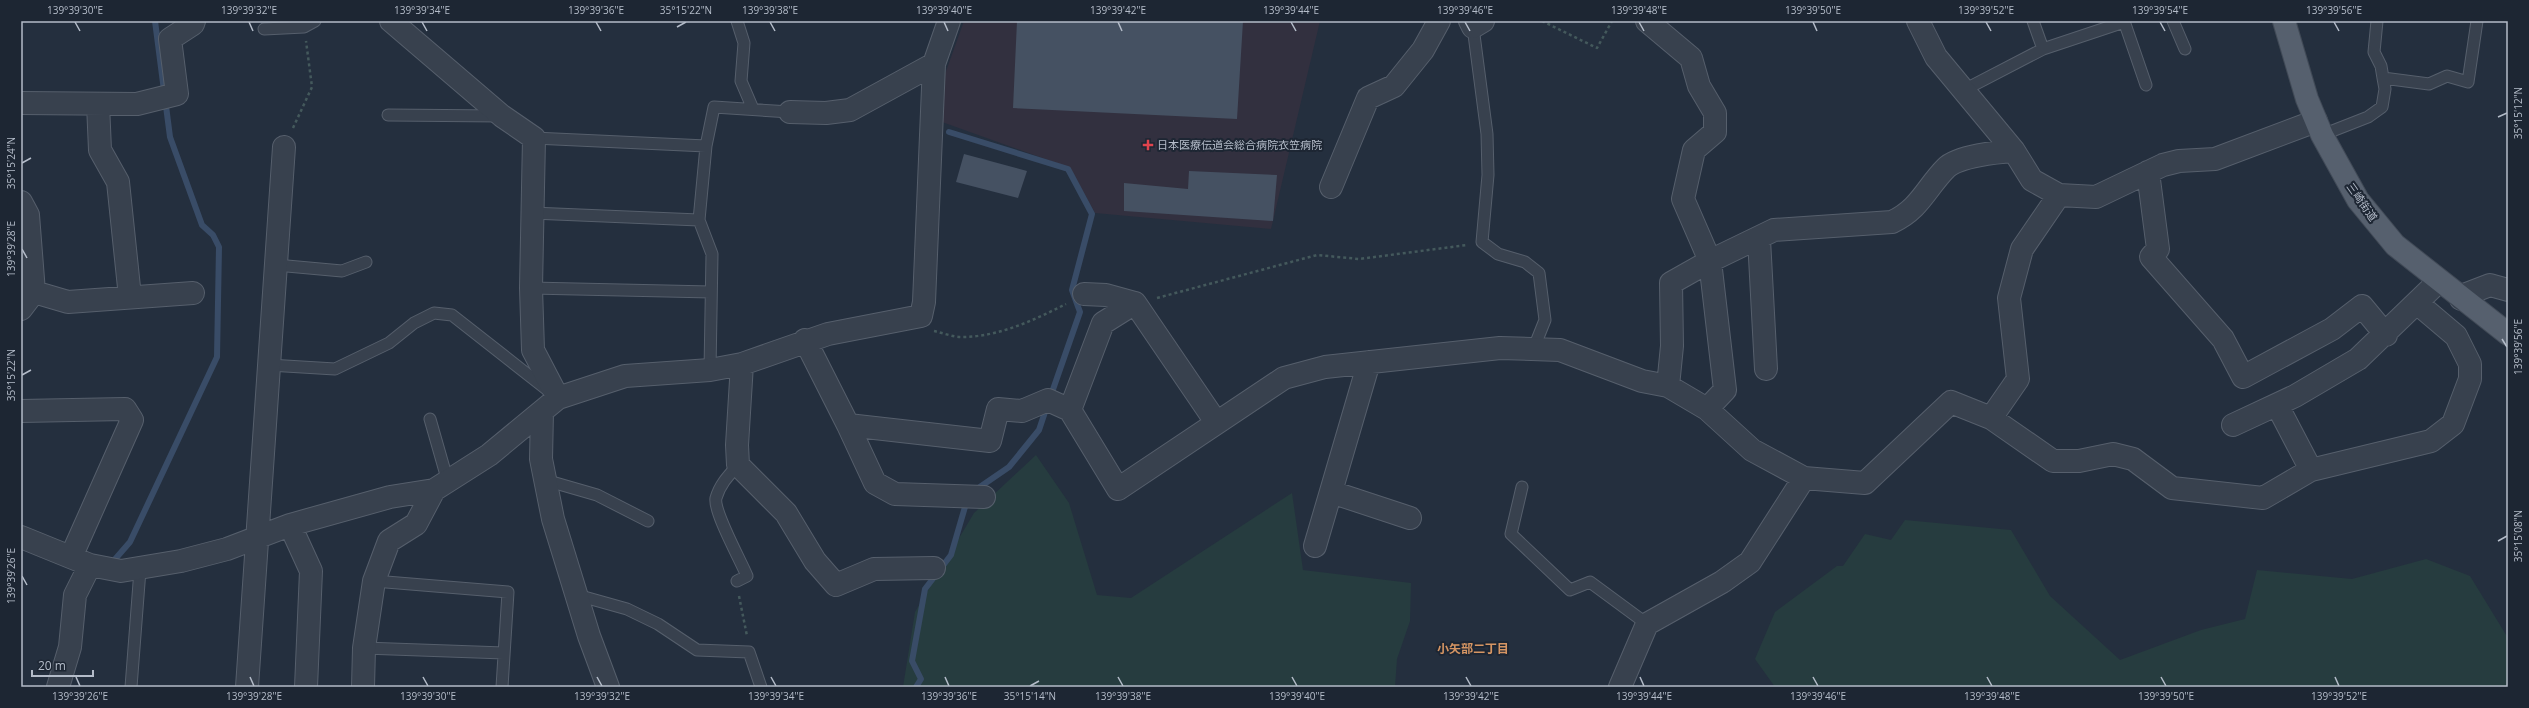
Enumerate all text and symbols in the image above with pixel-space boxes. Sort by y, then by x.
text: 139°39'30"E [47,3,103,17]
text: 139°39'32"E [221,3,277,17]
text: 139°39'34"E [394,3,450,17]
text: 139°39'36"E [568,3,624,17]
text: 35°15'22"N [660,3,712,17]
text: 139°39'38"E [742,3,798,17]
text: 139°39'40"E [916,3,972,17]
text: 139°39'42"E [1090,3,1146,17]
text: 139°39'44"E [1263,3,1319,17]
text: 139°39'46"E [1437,3,1493,17]
text: 139°39'48"E [1611,3,1667,17]
text: 139°39'50"E [1785,3,1841,17]
text: 139°39'52"E [1958,3,2014,17]
text: 139°39'54"E [2132,3,2188,17]
text: 139°39'56"E [2306,3,2362,17]
text: 35°15'12"N [2511,87,2525,139]
text: 35°15'24"N [4,137,18,189]
place label: 日本医療伝道会総合病院衣笠病院 [1157,137,1322,152]
marker: 日本医療伝道会総合病院衣笠病院 [1142,139,1154,151]
street label: 三崎街道 [2344,179,2381,224]
text: 139°39'28"E [4,221,18,277]
text: 139°39'56"E [2511,319,2525,375]
text: 35°15'22"N [4,349,18,401]
text: 35°15'08"N [2511,510,2525,562]
text: 139°39'26"E [4,548,18,604]
district label: 小矢部二丁目 [1437,640,1509,657]
scale bar [32,652,93,678]
text: 20 m [38,657,66,674]
text: 139°39'26"E [52,689,108,703]
text: 139°39'28"E [226,689,282,703]
text: 139°39'30"E [400,689,456,703]
text: 139°39'32"E [574,689,630,703]
text: 139°39'34"E [748,689,804,703]
text: 139°39'36"E [921,689,977,703]
text: 35°15'14"N [1004,689,1056,703]
text: 139°39'38"E [1095,689,1151,703]
text: 139°39'40"E [1269,689,1325,703]
text: 139°39'42"E [1443,689,1499,703]
text: 139°39'44"E [1616,689,1672,703]
text: 139°39'46"E [1790,689,1846,703]
text: 139°39'48"E [1964,689,2020,703]
text: 139°39'50"E [2138,689,2194,703]
text: 139°39'52"E [2311,689,2367,703]

